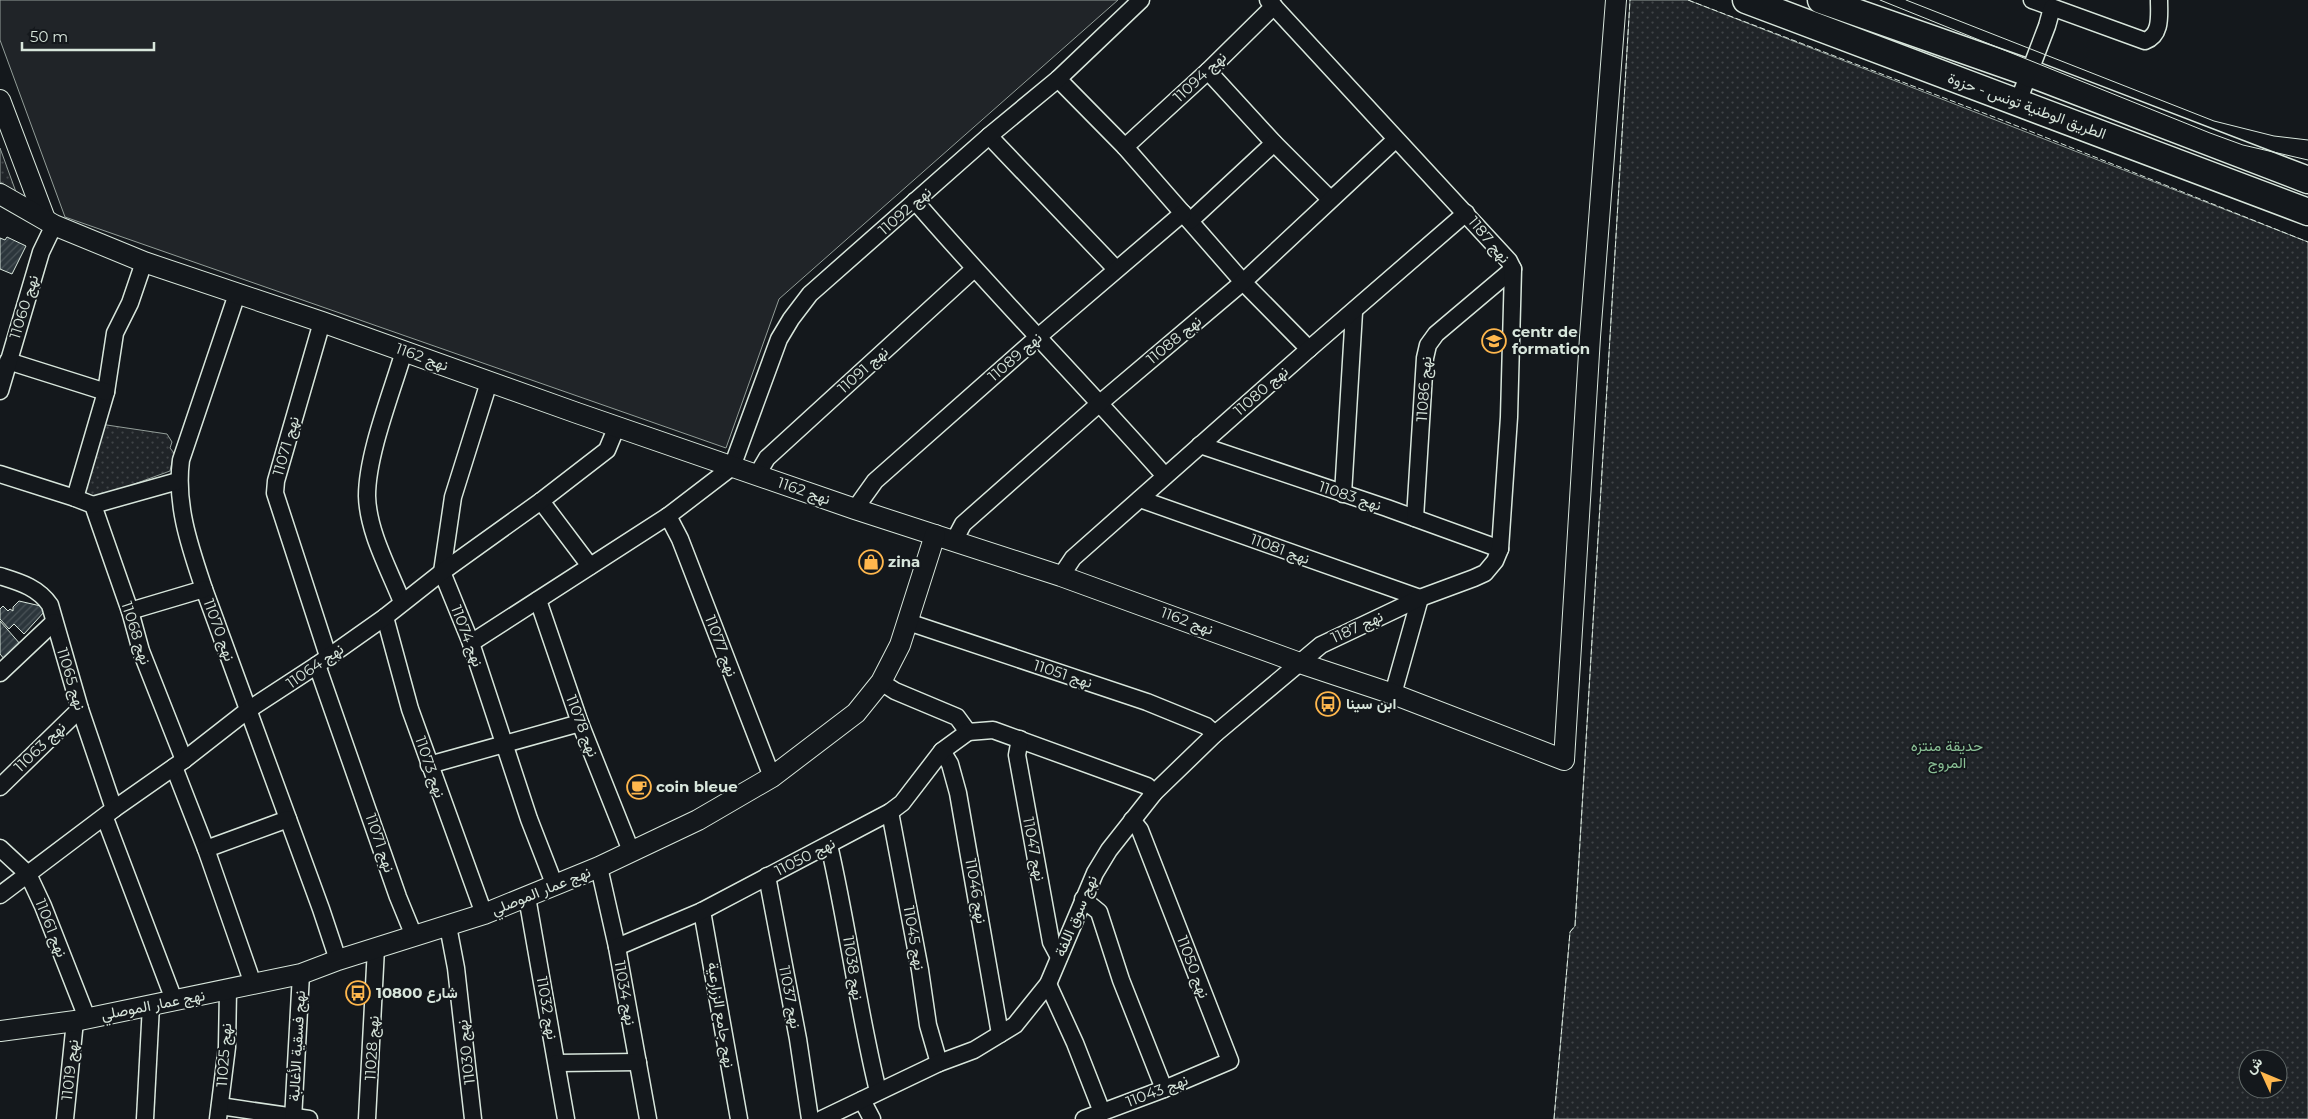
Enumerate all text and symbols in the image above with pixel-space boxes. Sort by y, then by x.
scale bar [22,20,155,52]
text: 50 m [30,27,68,46]
street label: نهج 11094 [1169,47,1232,107]
street label: الطريق الوطنية تونس - حزوة [1945,68,2109,144]
street label: نهج 11092 [874,182,937,240]
street label: نهج 1187 [1463,212,1514,268]
street label: نهج 11060 [5,273,44,342]
street label: نهج 11088 [1142,311,1206,370]
place label: centr de formation [1512,322,1590,358]
street label: نهج 11089 [984,328,1047,387]
school or university icon: centr de formation [1481,328,1507,354]
street label: نهج 1162 [393,338,451,377]
street label: نهج 11091 [834,342,893,399]
street label: نهج 11086 [1412,356,1437,422]
street label: نهج 11080 [1229,362,1293,421]
street label: نهج 11071 [268,414,305,478]
street label: نهج 1162 [775,473,833,510]
street label: نهج 11083 [1316,476,1384,516]
street label: نهج 11081 [1247,529,1312,570]
shop icon: zina [858,549,884,575]
place label: zina [888,552,920,571]
street label: نهج 11070 [198,596,240,664]
street label: نهج 11068 [115,599,156,668]
street label: نهج 11074 [445,602,488,670]
street label: نهج 1162 [1158,602,1216,641]
street label: نهج 1187 [1328,606,1387,649]
street label: نهج 11077 [699,612,742,680]
street label: نهج 11064 [282,639,348,694]
street label: نهج 11065 [51,645,90,713]
street label: نهج 11051 [1031,655,1095,694]
bus stop icon: ابن سينا [1315,691,1341,717]
street label: نهج 11078 [560,692,603,760]
place label: ابن سينا [1346,694,1396,713]
street label: نهج 11063 [10,717,71,777]
street label: نهج 11073 [409,734,450,801]
park label: حديقة منتزه المروج [1911,736,1983,774]
cafe icon: coin bleue [626,774,652,800]
place label: coin bleue [656,777,738,796]
street label: نهج 11071 [360,811,399,875]
street label: نهج 11047 [1017,815,1050,883]
street label: نهج 11050 [771,833,839,882]
street label: نهج 11046 [959,857,992,925]
street label: نهج عمار الموصلي [488,862,595,923]
street label: نهج سوق اللفة [1050,872,1103,960]
street label: نهج 11061 [29,896,72,961]
street label: نهج 11045 [898,904,930,972]
street label: نهج 11050 [1171,933,1214,1001]
street label: نهج 11038 [837,935,868,1002]
street label: نهج 11034 [609,959,640,1027]
street label: نهج جامع الزرارعية [702,961,739,1070]
street label: نهج 11037 [773,964,806,1030]
street label: نهج 11032 [531,975,562,1041]
bus stop icon: 10800 شارع [345,980,371,1006]
place label: 10800 شارع [376,983,458,1003]
street label: نهج عمار الموصلي [99,985,207,1028]
street label: نهج فسقية الأغالبة [284,990,311,1102]
street label: نهج 11028 [360,1015,385,1081]
street label: نهج 11030 [452,1018,481,1085]
street label: نهج 11025 [212,1022,237,1088]
street label: نهج 11019 [57,1038,84,1102]
north arrow [2238,1049,2288,1099]
text: ش [2241,1053,2266,1077]
street label: نهج 11043 [1123,1070,1191,1113]

